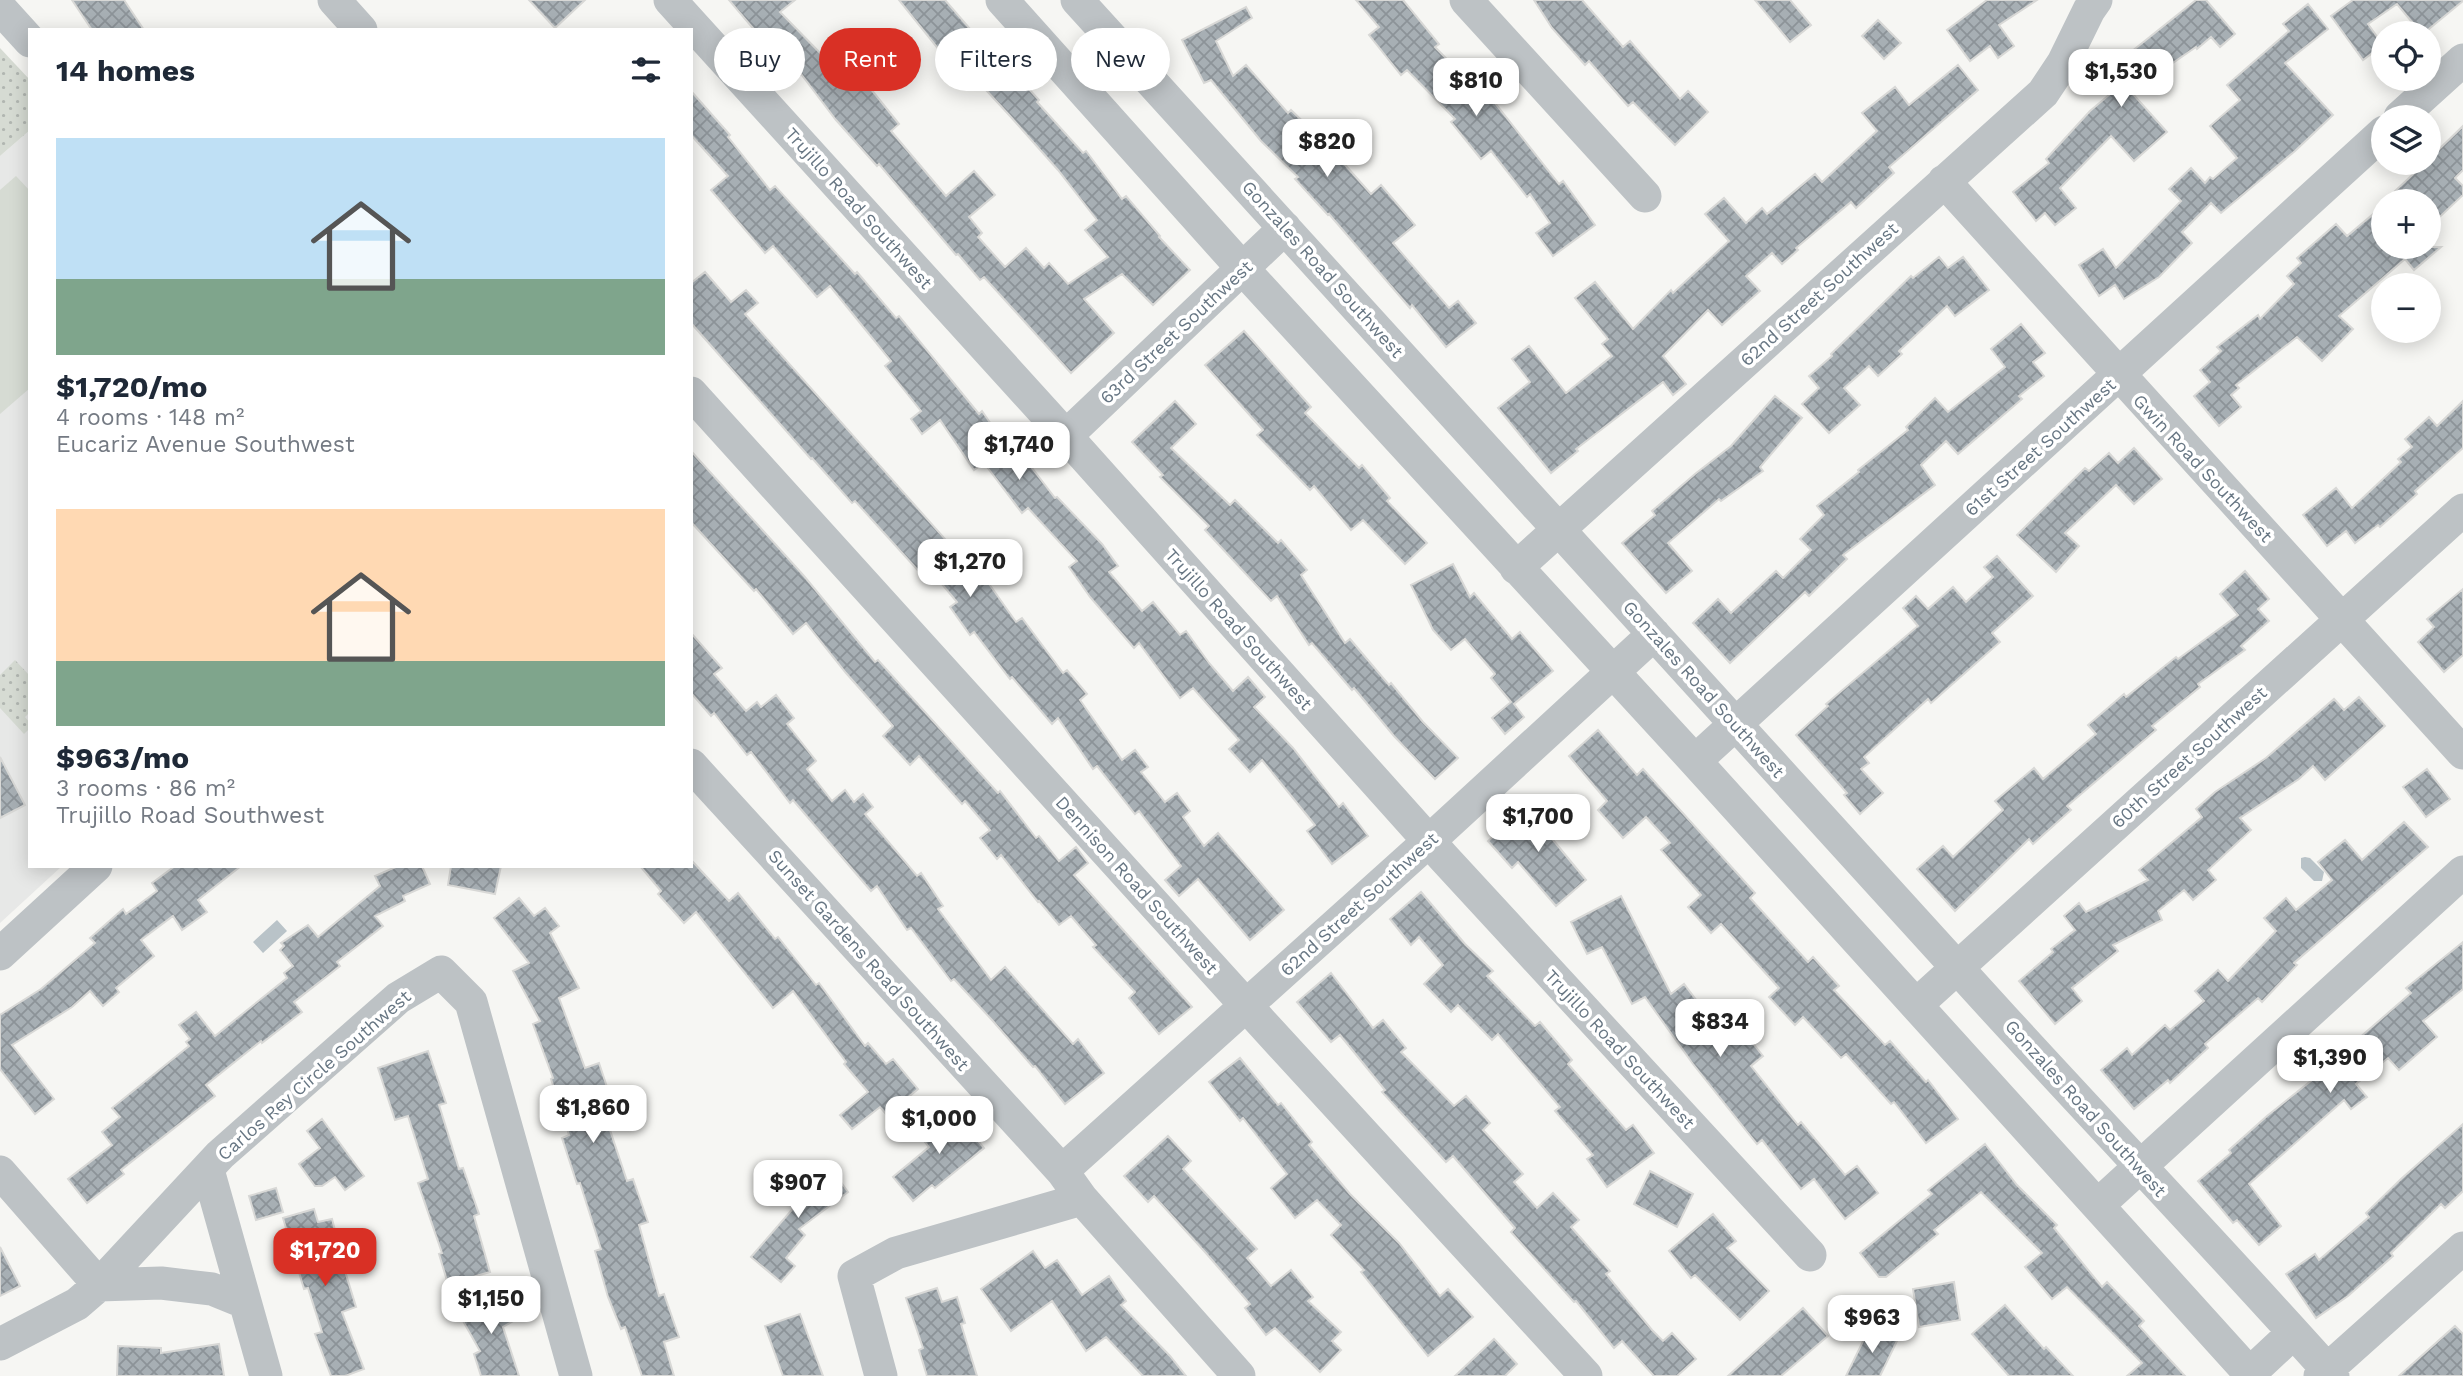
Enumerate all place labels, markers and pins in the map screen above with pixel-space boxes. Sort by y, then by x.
pin: $1,530 [2064,50,2178,109]
pin: $810 [1435,58,1517,118]
pin: $820 [1286,120,1368,179]
pin: $1,740 [962,422,1076,482]
pin: $1,270 [913,540,1027,599]
pin: $1,700 [1481,794,1595,854]
pin: $834 [1679,1000,1761,1059]
pin: $1,390 [2273,1036,2387,1095]
pin: $1,860 [536,1086,650,1145]
pin: $1,000 [882,1096,996,1156]
pin: $907 [757,1160,839,1220]
pin: $1,720 [268,1228,382,1288]
pin: $1,150 [434,1276,548,1336]
pin: $963 [1831,1296,1913,1355]

